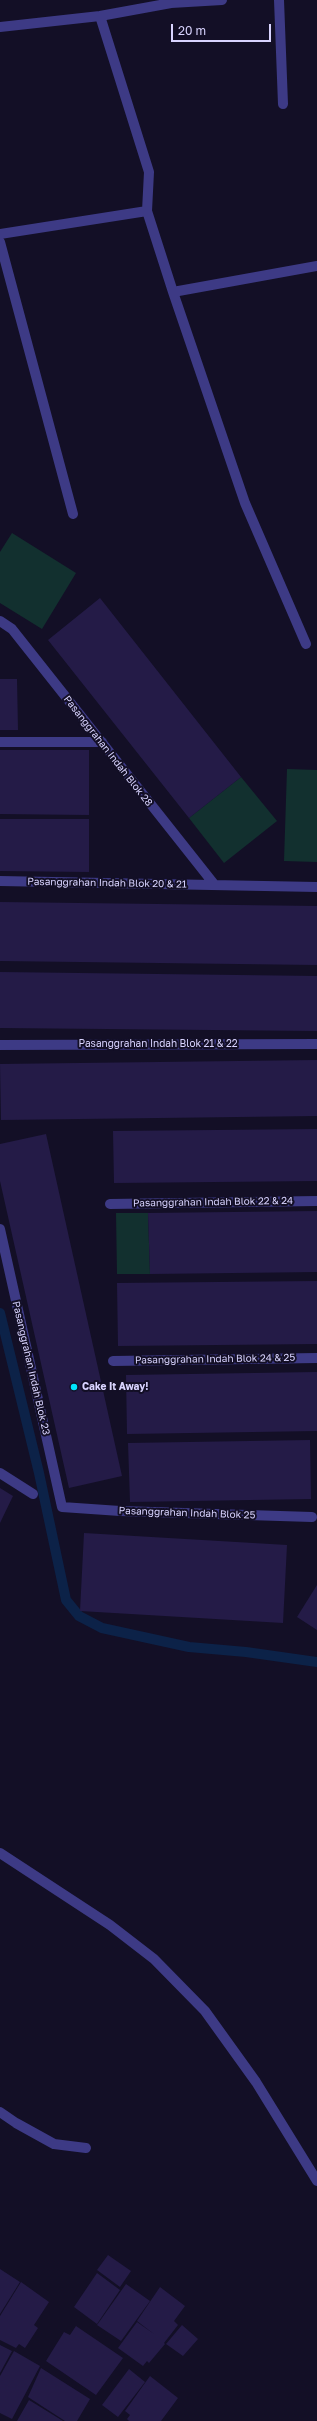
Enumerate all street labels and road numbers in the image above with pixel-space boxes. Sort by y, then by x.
street label: Pasanggrahan Indah Blok 28 [61,693,155,809]
street label: Pasanggrahan Indah Blok 20 & 21 [27,876,187,890]
street label: Pasanggrahan Indah Blok 21 & 22 [78,1038,238,1050]
street label: Pasanggrahan Indah Blok 22 & 24 [133,1195,293,1209]
street label: Pasanggrahan Indah Blok 23 [10,1300,52,1436]
street label: Pasanggrahan Indah Blok 24 & 25 [135,1352,295,1366]
street label: Pasanggrahan Indah Blok 25 [118,1505,256,1521]

